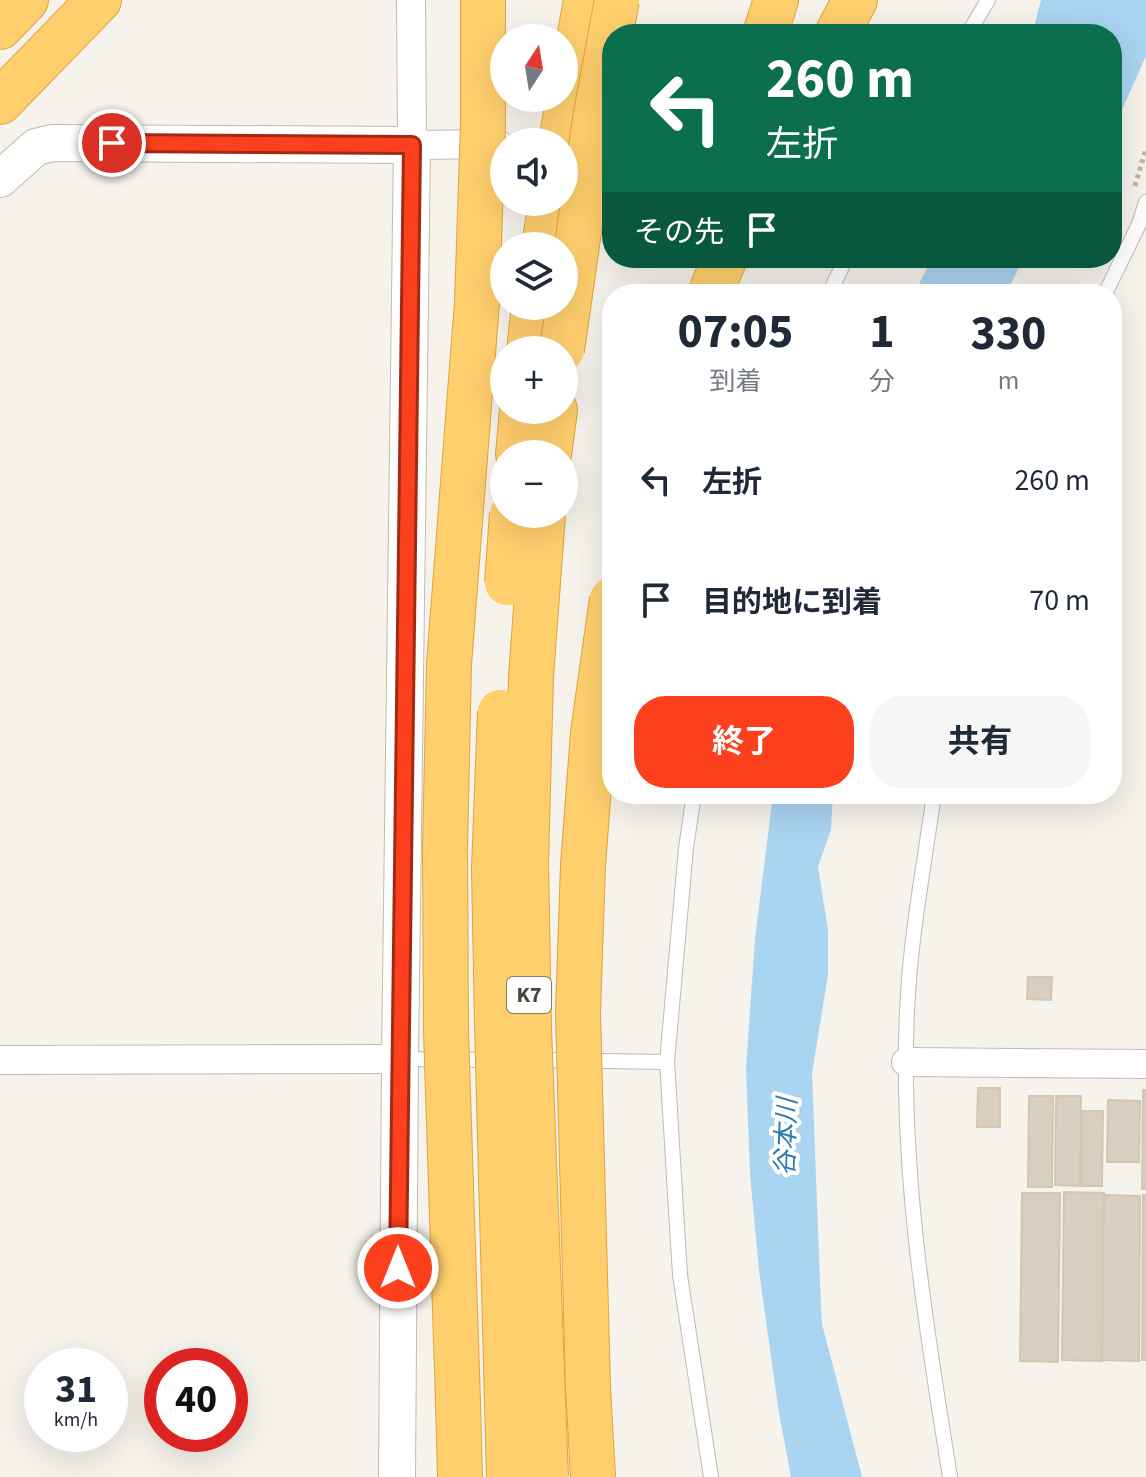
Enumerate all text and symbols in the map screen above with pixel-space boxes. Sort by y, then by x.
north arrow [490,24,578,112]
map controls [490,24,578,528]
text: 260 m [766,40,914,119]
icon: left [634,56,738,160]
pin [78,109,146,177]
text: 左折 [766,119,838,170]
icon: arrive [90,121,134,165]
button: sound [490,128,578,216]
icon: arrive [740,208,784,252]
text: その先 [634,211,724,254]
button: layers [490,232,578,320]
text: 07:05 [678,298,793,366]
text: 1 [869,298,895,366]
text: 330 [970,300,1046,368]
button: + [490,336,578,424]
text: m [998,362,1019,399]
text: 到着 [709,363,761,400]
text: 分 [869,363,895,400]
button: − [490,440,578,528]
icon: left [634,458,678,502]
text: 260 m [1014,459,1090,502]
text: 左折 [702,461,762,504]
icon: arrive [634,578,678,622]
text: 70 m [1029,579,1090,622]
text: 目的地に到着 [702,581,882,624]
button: 終了 [634,696,854,788]
button: 共有 [870,696,1090,788]
road number: K7 [507,977,551,1013]
water label: 谷本川 [766,1094,806,1177]
position arrow [356,1226,440,1310]
speed limit sign: 40 [144,1348,248,1452]
text: 31 [55,1361,97,1418]
text: km/h [54,1406,98,1434]

